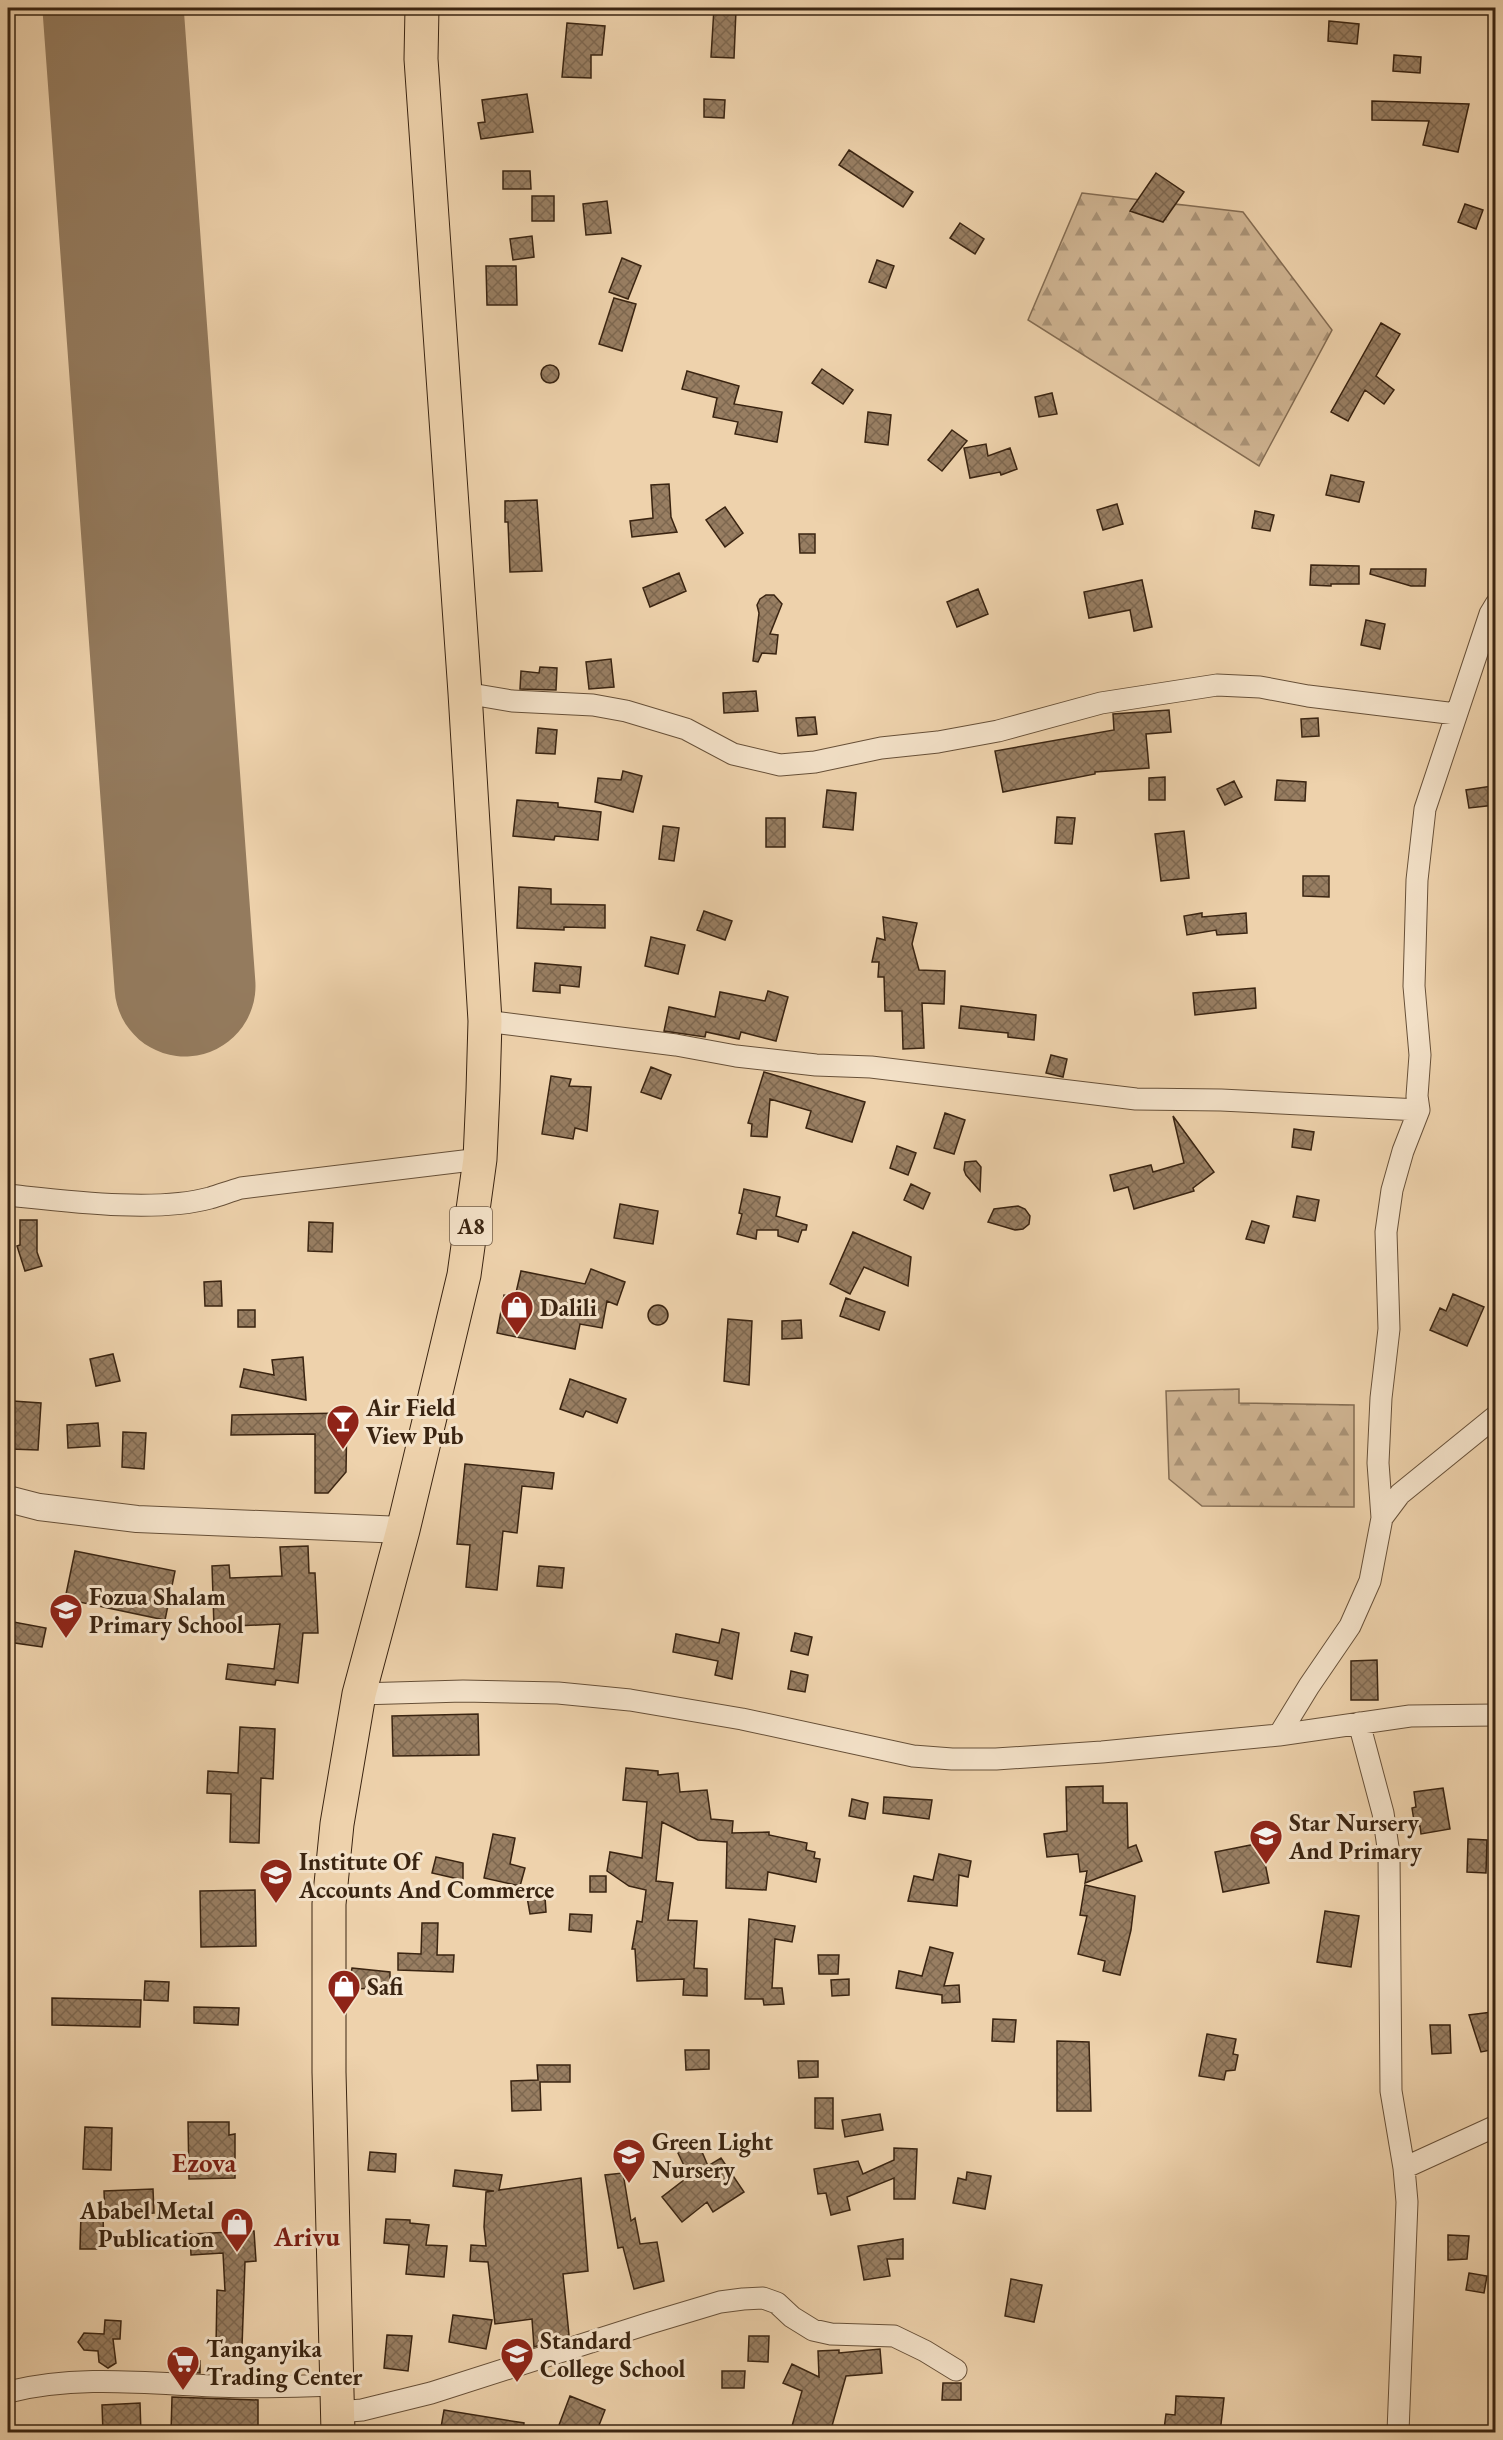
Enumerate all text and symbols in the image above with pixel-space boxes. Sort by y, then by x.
road number: A8 [450,1207,492,1245]
shop icon: Dalili [499,1289,535,1336]
place label: Dalili [540,1292,597,1323]
place label: Air Field View Pub [365,1392,464,1451]
bar icon: Air Field View Pub [325,1403,361,1450]
place label: Fozua Shalam Primary School [89,1581,244,1641]
school or university icon: Fozua Shalam Primary School [48,1592,84,1639]
place label: Star Nursery And Primary [1288,1807,1422,1867]
school or university icon: Star Nursery And Primary [1248,1818,1284,1865]
place label: Institute Of Accounts And Commerce [298,1846,554,1905]
school or university icon: Institute Of Accounts And Commerce [258,1857,294,1904]
shop icon: Safi [326,1968,362,2015]
place label: Safi [367,1971,404,2002]
place label: Green Light Nursery [652,2126,773,2186]
school or university icon: Green Light Nursery [611,2137,647,2184]
district label: Ezova [172,2145,237,2180]
place label: Ababel Metal Publication [79,2195,214,2254]
shop icon: Ababel Metal Publication [219,2206,255,2253]
district label: Arivu [273,2219,340,2254]
place label: Standard College School [540,2325,686,2385]
place label: Tanganyika Trading Center [206,2333,363,2393]
school or university icon: Standard College School [499,2336,535,2383]
supermarket icon: Tanganyika Trading Center [165,2344,201,2391]

